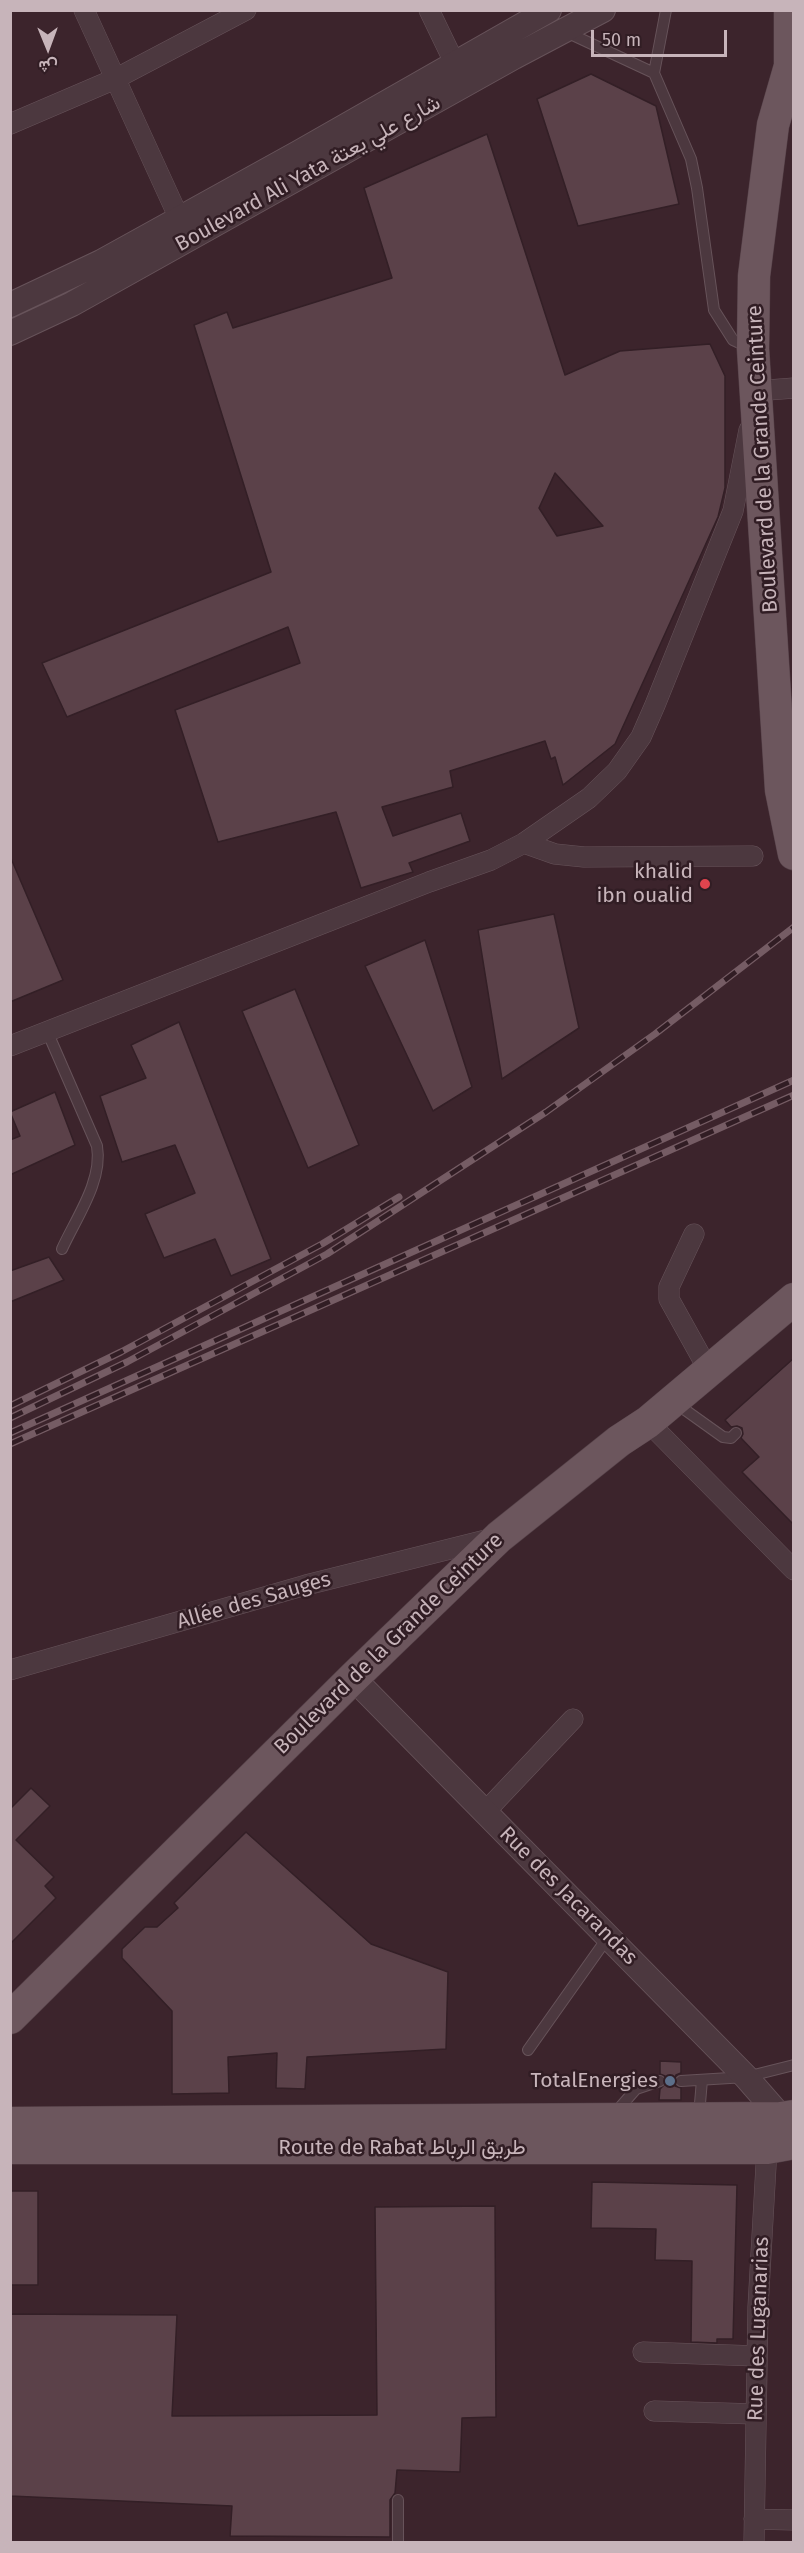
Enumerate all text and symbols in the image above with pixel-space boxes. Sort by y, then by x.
north arrow [18,18,78,78]
scale bar [594,18,730,56]
text: 50 m [602,29,641,51]
text: ش [39,57,58,76]
street label: Boulevard Ali Yata شارع علي يعتة [171,90,445,258]
street label: Boulevard de la Grande Ceinture [742,305,784,613]
place label: khalid ibn oualid [596,859,693,909]
marker: khalid ibn oualid [698,877,712,891]
street label: Boulevard de la Grande Ceinture [269,1528,509,1760]
street label: Allée des Sauges [174,1567,334,1635]
street label: Rue des Jacarandas [494,1822,642,1970]
place label: TotalEnergies [531,2068,658,2094]
marker: TotalEnergies [663,2074,677,2088]
street label: Route de Rabat طريق الرباط [278,2135,526,2161]
street label: Rue des Luganarias [743,2236,775,2422]

